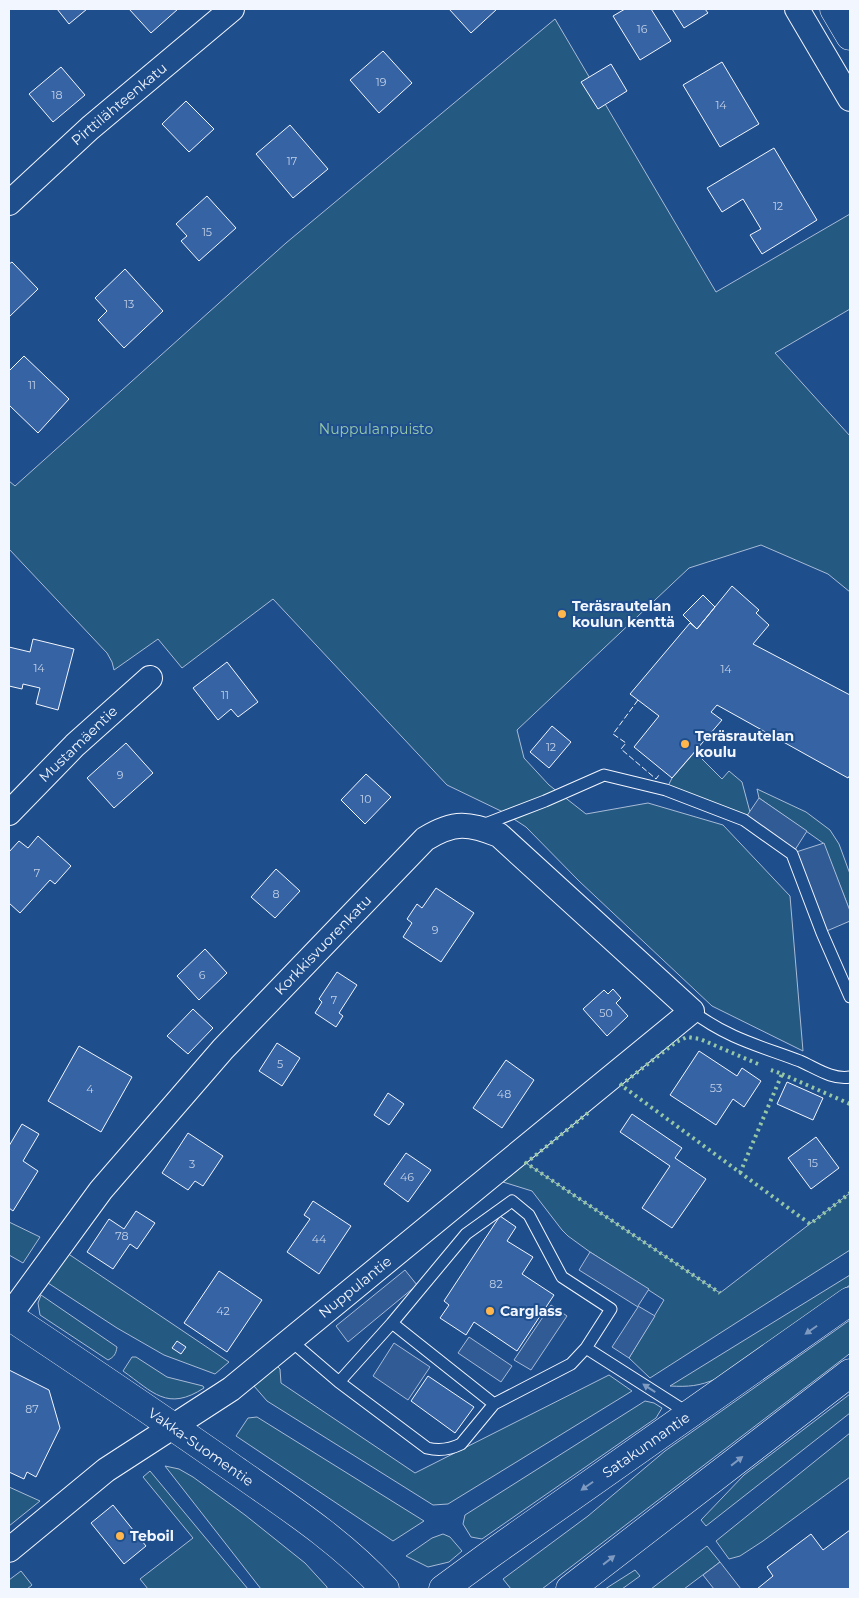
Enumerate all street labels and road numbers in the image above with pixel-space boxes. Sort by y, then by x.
street label: Pirttilähteenkatu [67,59,171,149]
street label: Mustamäentie [35,702,121,786]
street label: Korkkisvuorenkatu [271,891,375,999]
street label: Nuppulantie [315,1252,395,1322]
street label: Vakka-Suomentie [145,1404,257,1490]
street label: Satakunnantie [599,1408,693,1482]

